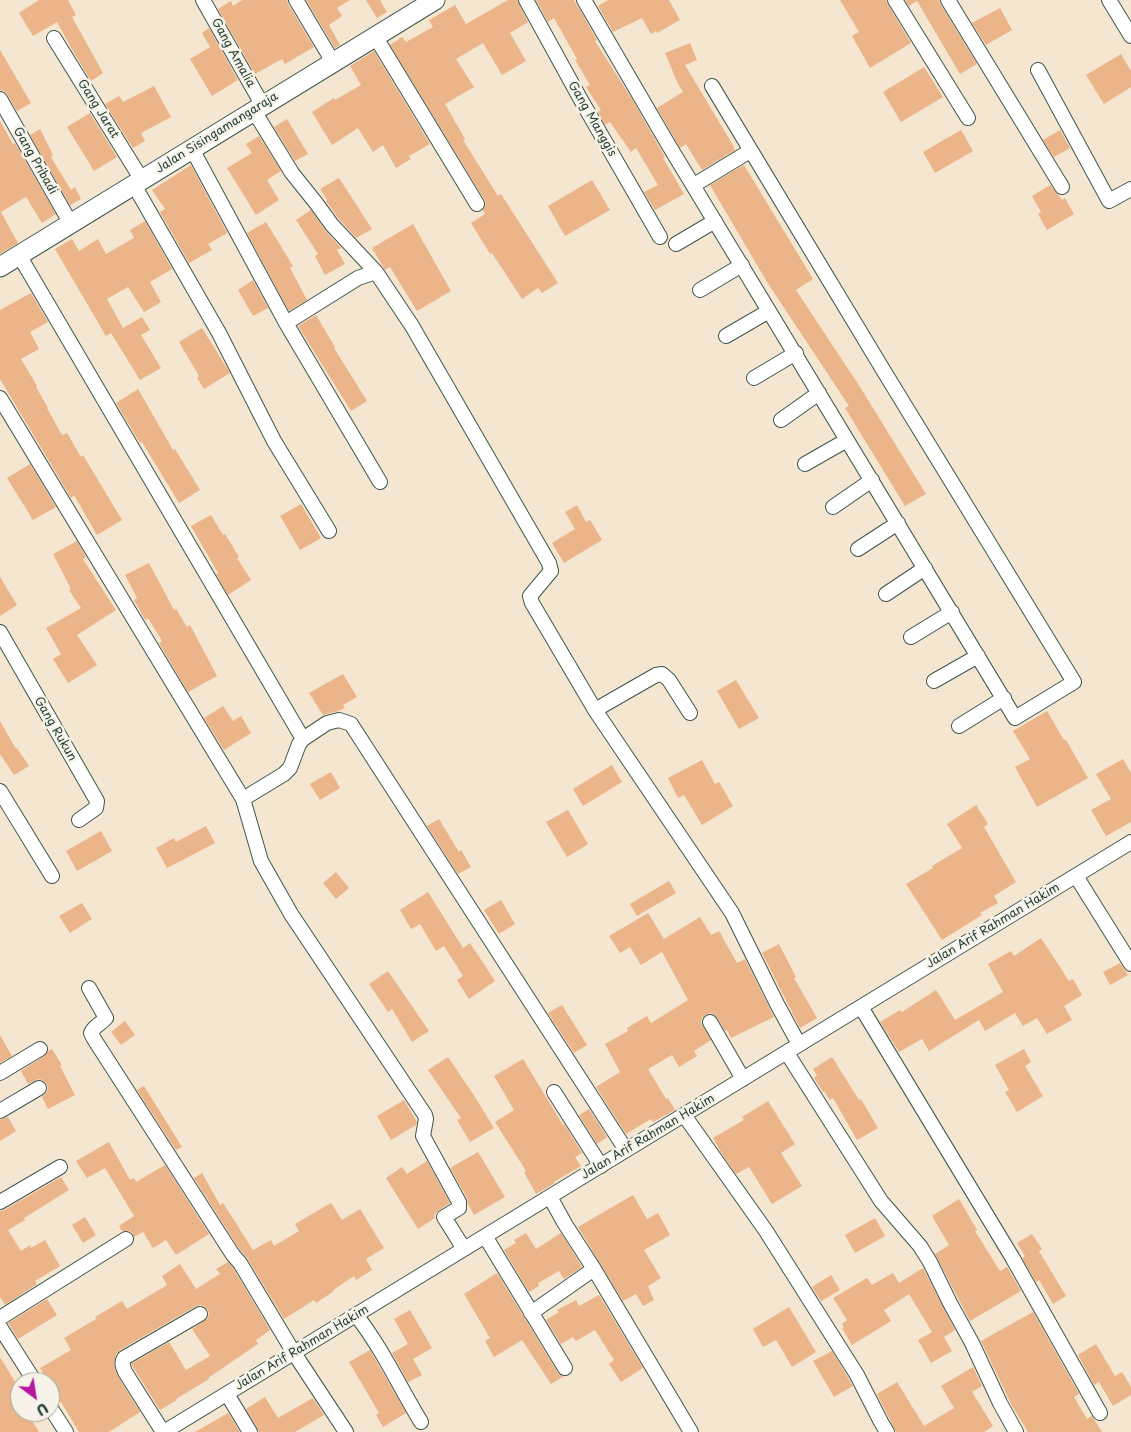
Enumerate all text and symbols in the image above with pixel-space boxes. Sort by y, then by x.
street label: Gang Amalia [208,16,258,90]
street label: Gang Jarat [74,77,122,141]
street label: Gang Manggis [565,79,619,159]
street label: Jalan Sisingamangaraja [153,89,281,177]
street label: Gang Pribadi [10,125,60,197]
street label: Gang Rukun [31,694,79,764]
street label: Jalan Arif Rahman Hakim [924,880,1062,972]
street label: Jalan Arif Rahman Hakim [579,1091,717,1183]
street label: Jalan Arif Rahman Hakim [233,1302,371,1394]
north arrow [10,1372,60,1422]
text: U [32,1398,52,1421]

